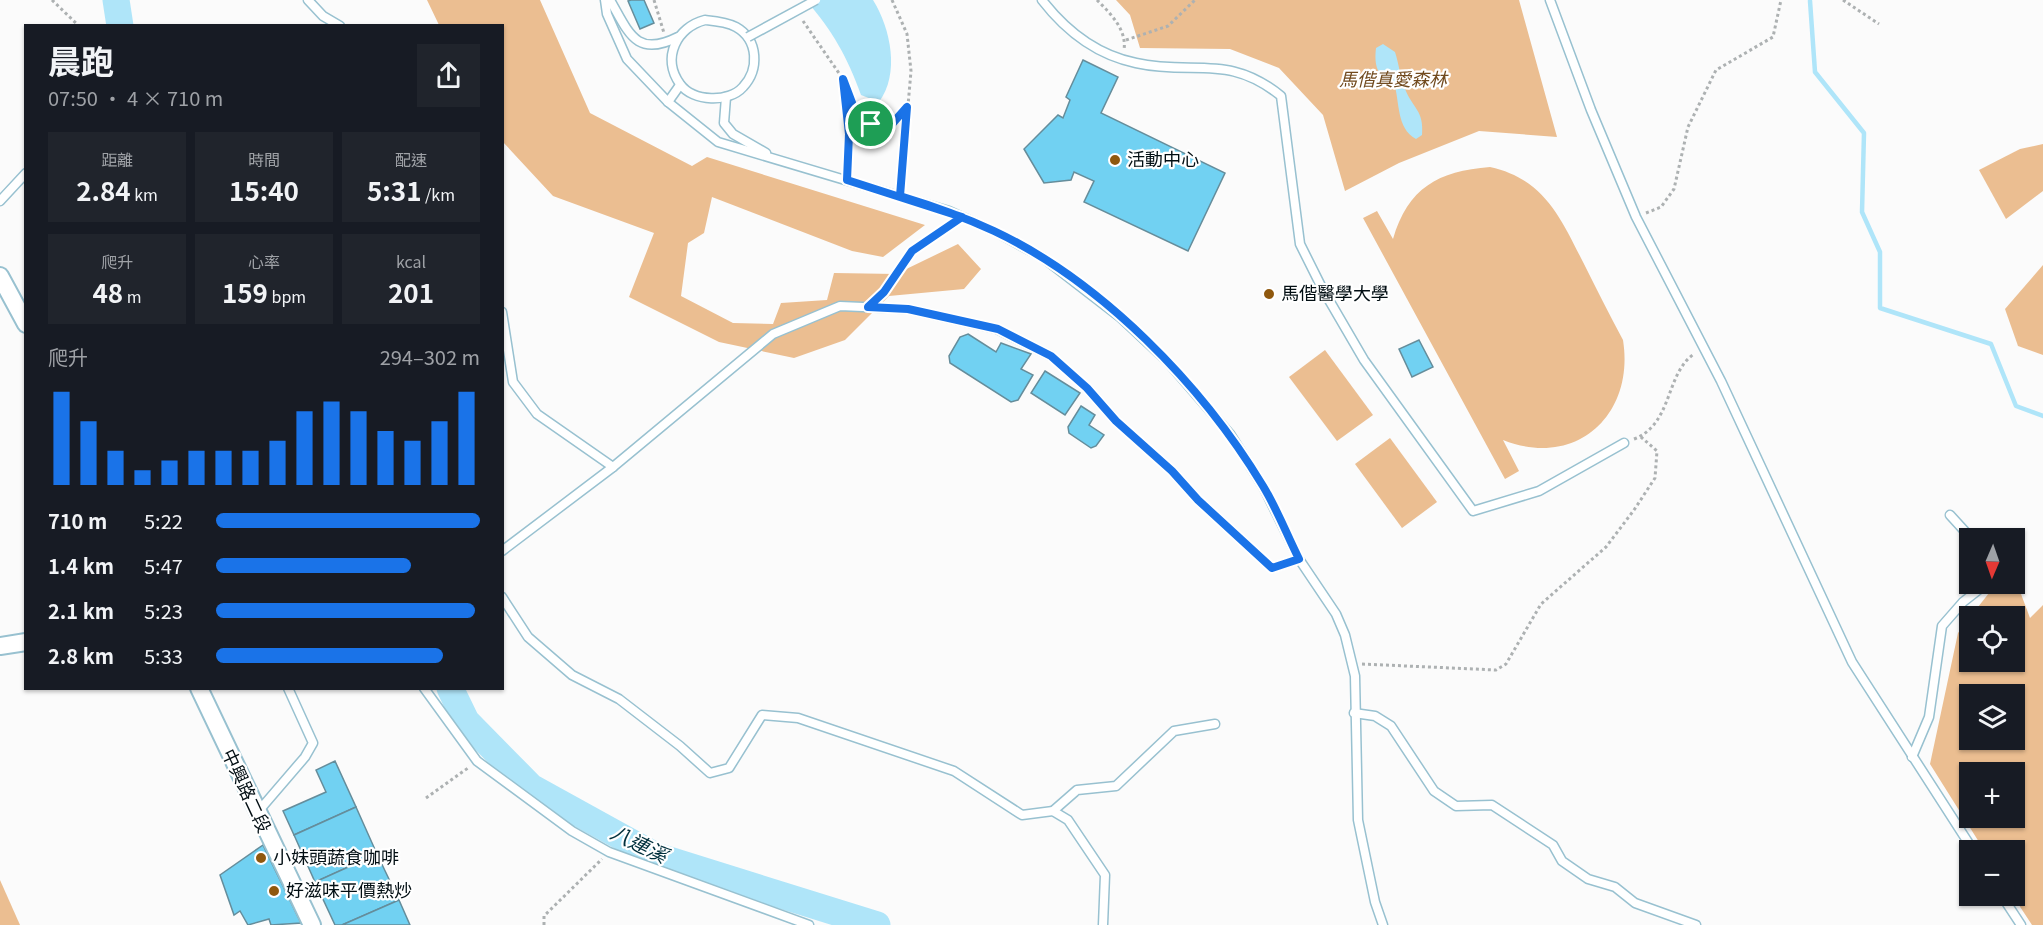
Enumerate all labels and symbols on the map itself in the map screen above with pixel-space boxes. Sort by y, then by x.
park label: 馬偕真愛森林 [1339,65,1449,91]
pin [845,98,896,149]
place label: 活動中心 [1127,145,1199,171]
marker: 活動中心 [1108,153,1122,167]
place label: 馬偕醫學大學 [1281,279,1389,305]
marker: 馬偕醫學大學 [1262,287,1276,301]
north arrow [1959,528,2025,594]
street label: 中興路二段 [217,744,279,836]
water label: 八連溪 [606,816,676,870]
place label: 小妹頭蔬食咖啡 [273,843,399,869]
marker: 小妹頭蔬食咖啡 [254,851,268,865]
place label: 好滋味平價熱炒 [286,876,412,902]
marker: 好滋味平價熱炒 [267,884,281,898]

